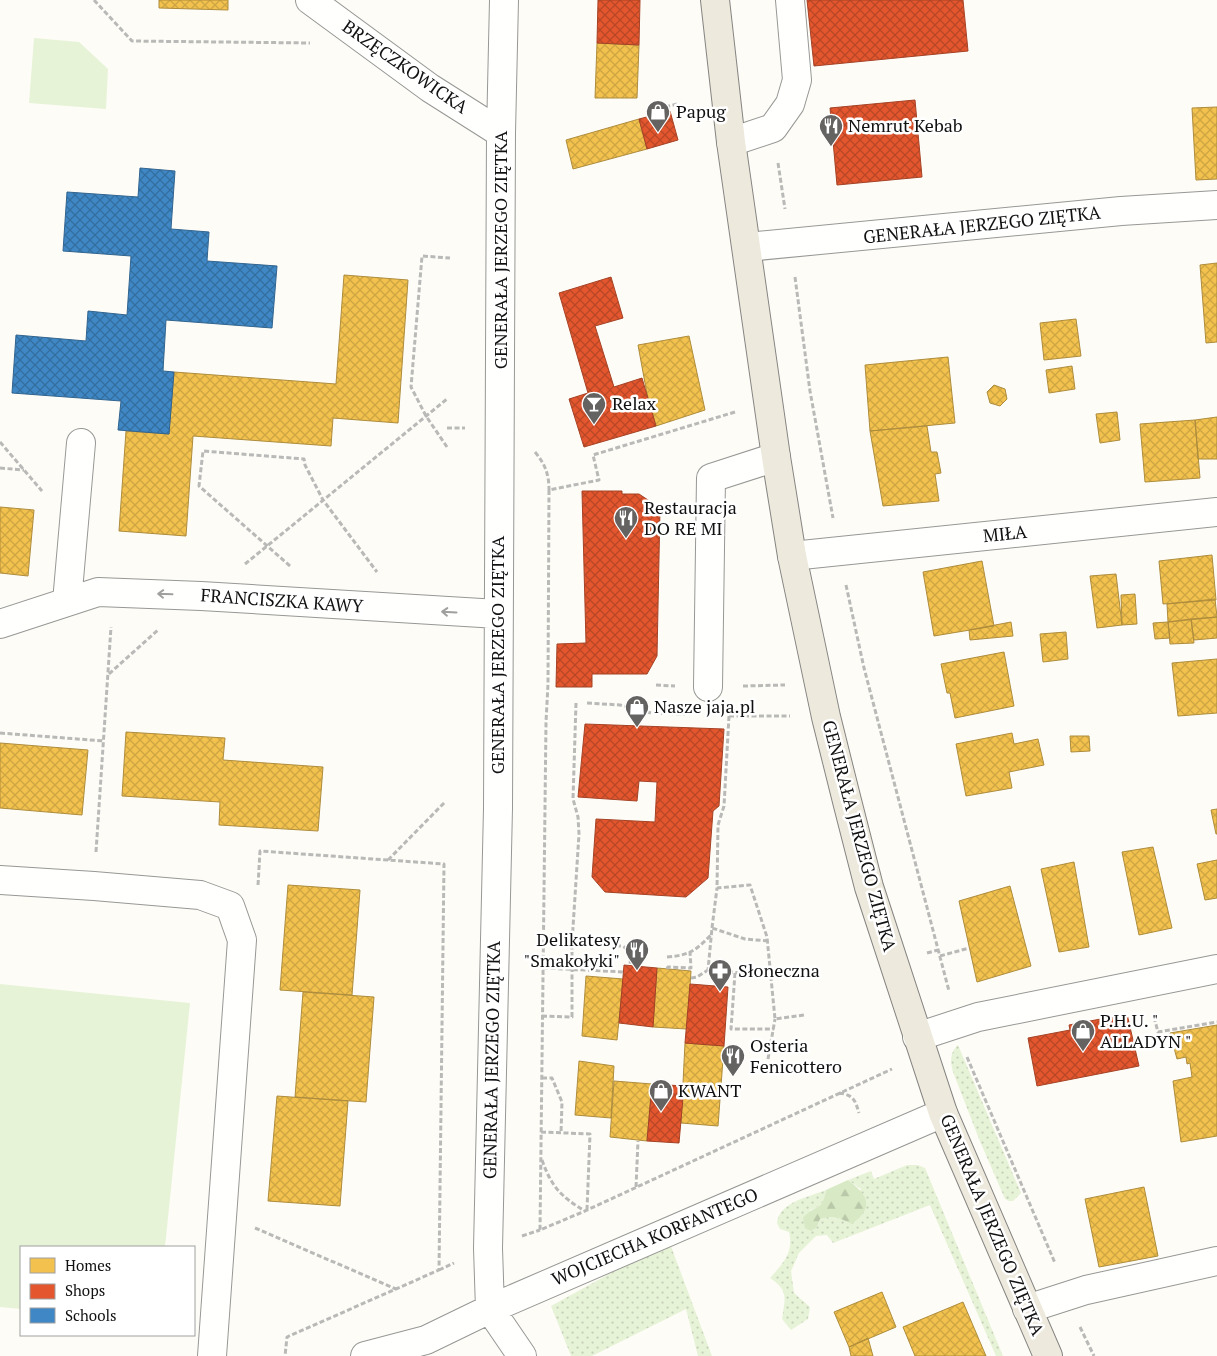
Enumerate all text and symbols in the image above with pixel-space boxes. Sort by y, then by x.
street label: BRZĘCZKOWICKA [338,14,474,119]
shop icon: Papug [645,99,671,133]
place label: Papug [676,99,726,123]
restaurant icon: Nemrut Kebab [818,113,844,147]
place label: Nemrut Kebab [848,113,963,137]
street label: GENERAŁA JERZEGO ZIĘTKA [488,130,512,369]
street label: GENERAŁA JERZEGO ZIĘTKA [862,200,1102,248]
bar icon: Relax [581,391,607,425]
place label: Relax [612,391,657,415]
place label: Restauracja DO RE MI [644,495,737,540]
restaurant icon: Restauracja DO RE MI [613,505,639,539]
street label: MIŁA [982,519,1029,547]
street label: GENERAŁA JERZEGO ZIĘTKA [485,535,509,774]
street label: FRANCISZKA KAWY [200,582,365,618]
one-way arrow [157,590,173,599]
one-way arrow [442,608,458,617]
shop icon: Nasze jaja.pl [624,694,650,728]
place label: Nasze jaja.pl [654,694,755,718]
street label: GENERAŁA JERZEGO ZIĘTKA [818,717,903,955]
place label: Delikatesy "Smakołyki" [523,927,621,972]
restaurant icon: Delikatesy "Smakołyki" [624,937,650,971]
street label: GENERAŁA JERZEGO ZIĘTKA [477,940,505,1179]
pharmacy icon: Słoneczna [707,958,733,992]
place label: Słoneczna [738,958,820,982]
place label: P.H.U. " ALLADYN " [1100,1008,1192,1053]
shop icon: P.H.U. " ALLADYN " [1070,1018,1096,1052]
place label: Osteria Fenicottero [750,1033,842,1078]
restaurant icon: Osteria Fenicottero [720,1043,746,1077]
shop icon: KWANT [648,1078,674,1112]
place label: KWANT [678,1078,741,1102]
street label: GENERAŁA JERZEGO ZIĘTKA [935,1110,1051,1340]
street label: WOJCIECHA KORFANTEGO [548,1182,762,1291]
legend [20,1246,195,1336]
text: Homes [65,1255,111,1275]
text: Shops [65,1280,105,1300]
text: Schools [65,1305,116,1325]

